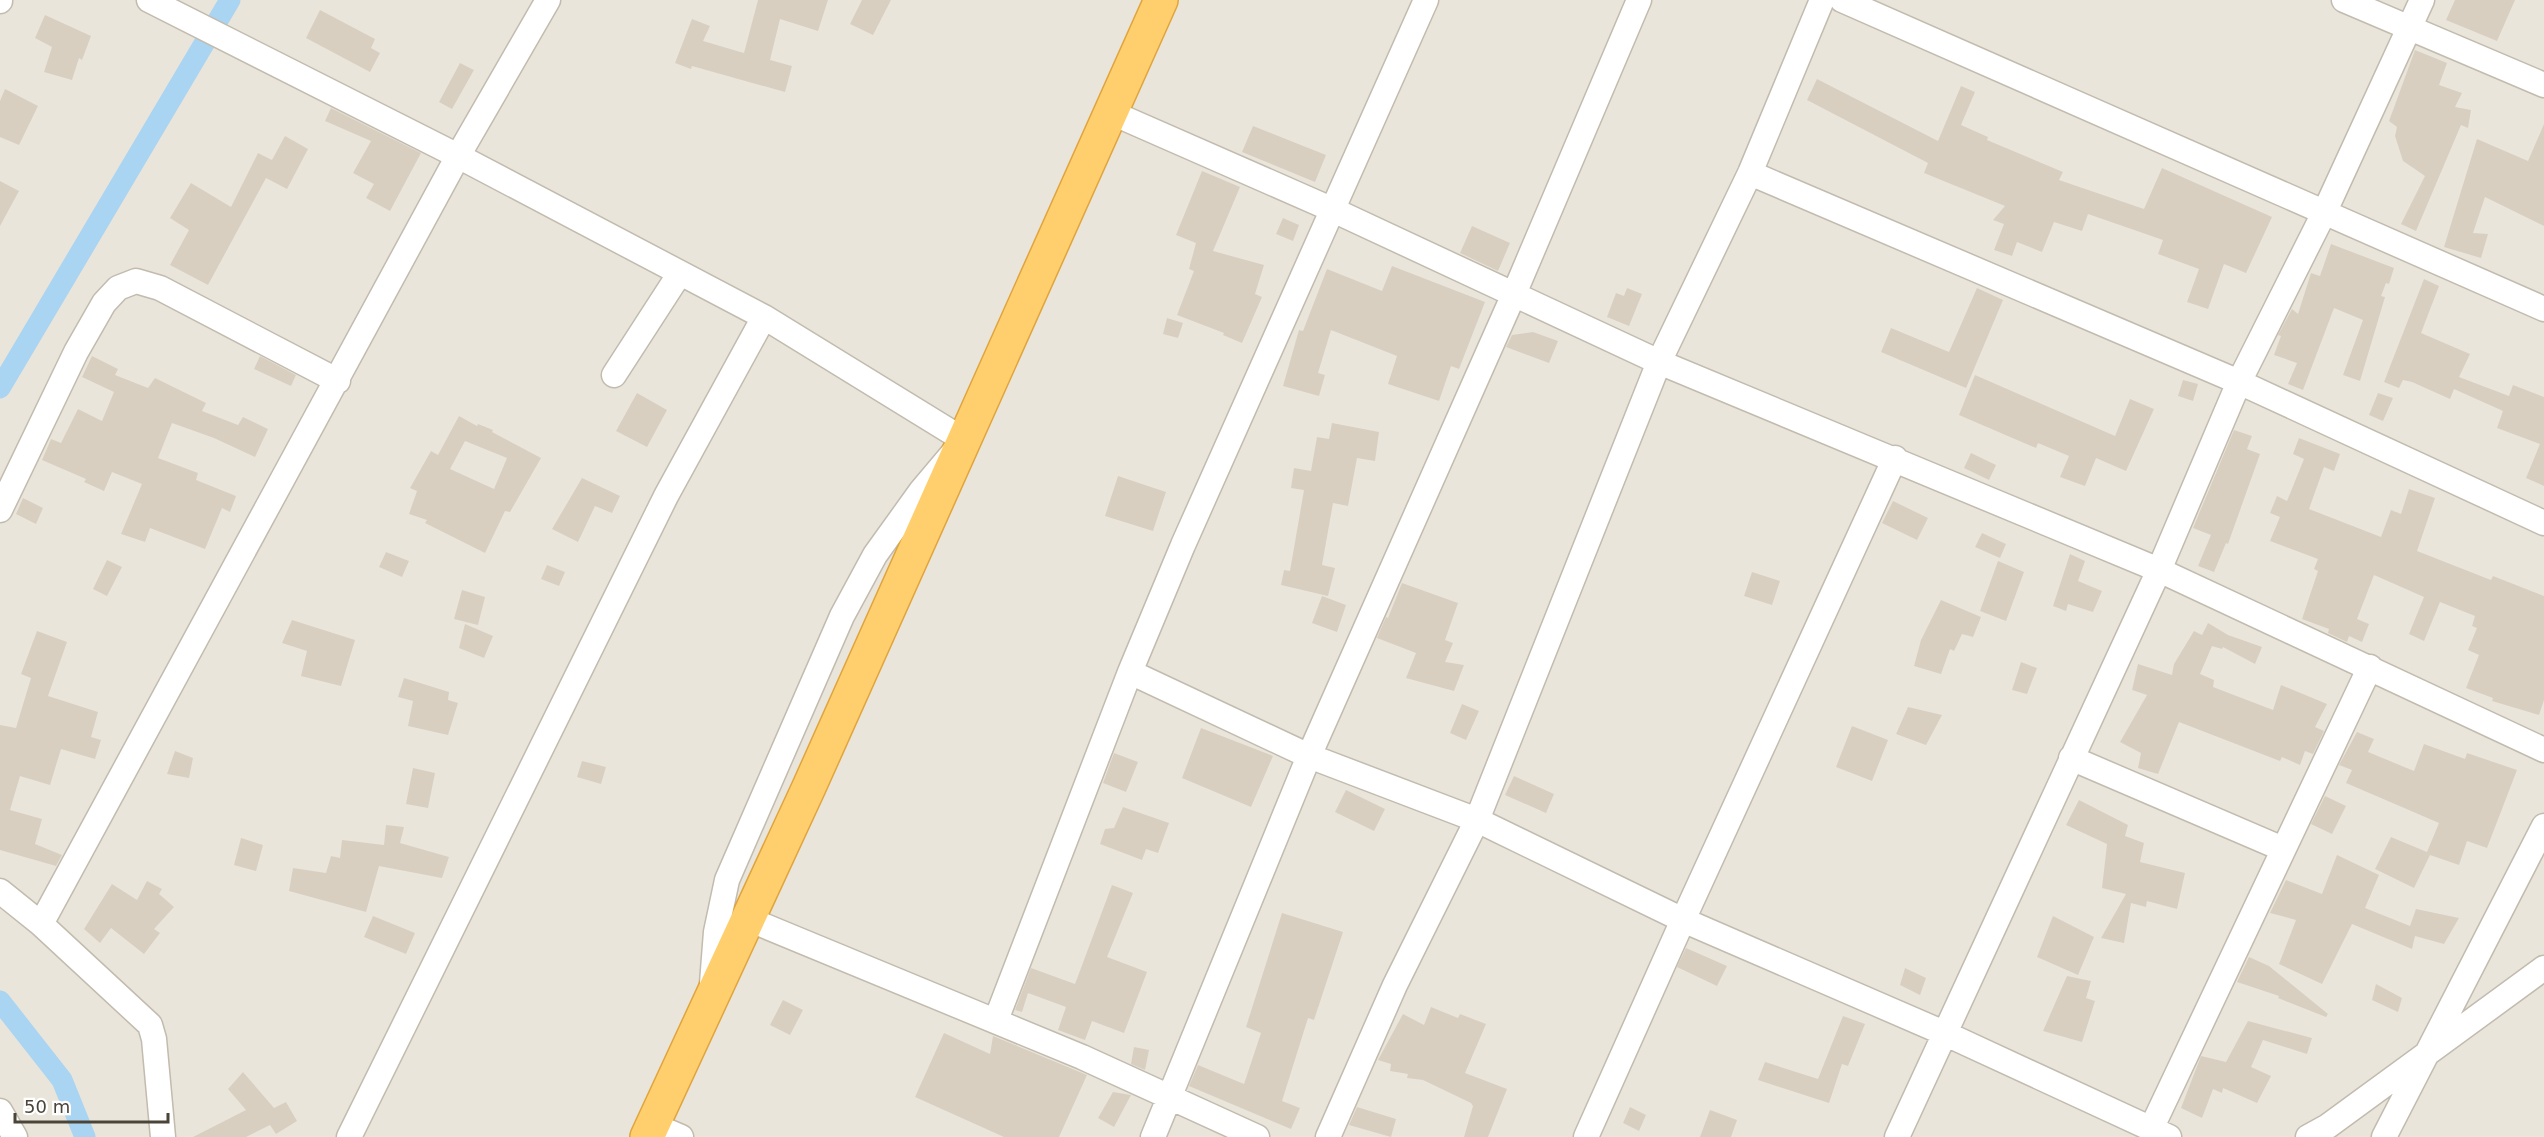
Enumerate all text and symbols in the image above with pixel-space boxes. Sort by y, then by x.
scale bar [15,1086,168,1124]
text: 50 m [24,1096,70,1117]

